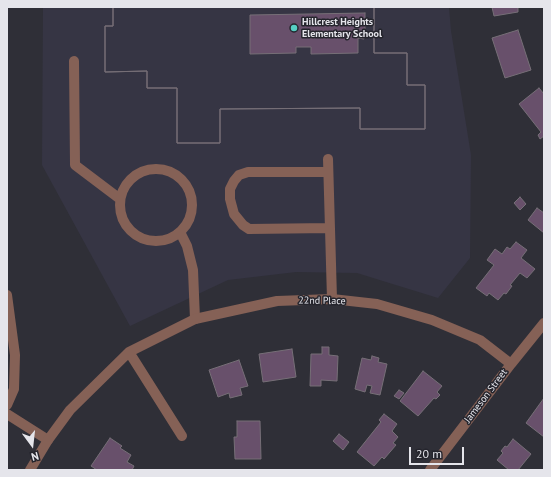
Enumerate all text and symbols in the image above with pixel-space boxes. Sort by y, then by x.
place label: Hillcrest Heights Elementary School [302,16,382,40]
marker: Hillcrest Heights Elementary School [289,23,299,33]
street label: 22nd Place [298,295,346,307]
street label: Jameson Street [462,367,510,425]
north arrow [12,425,52,465]
scale bar [411,439,466,465]
text: 20 m [416,446,442,461]
text: N [30,449,40,464]

